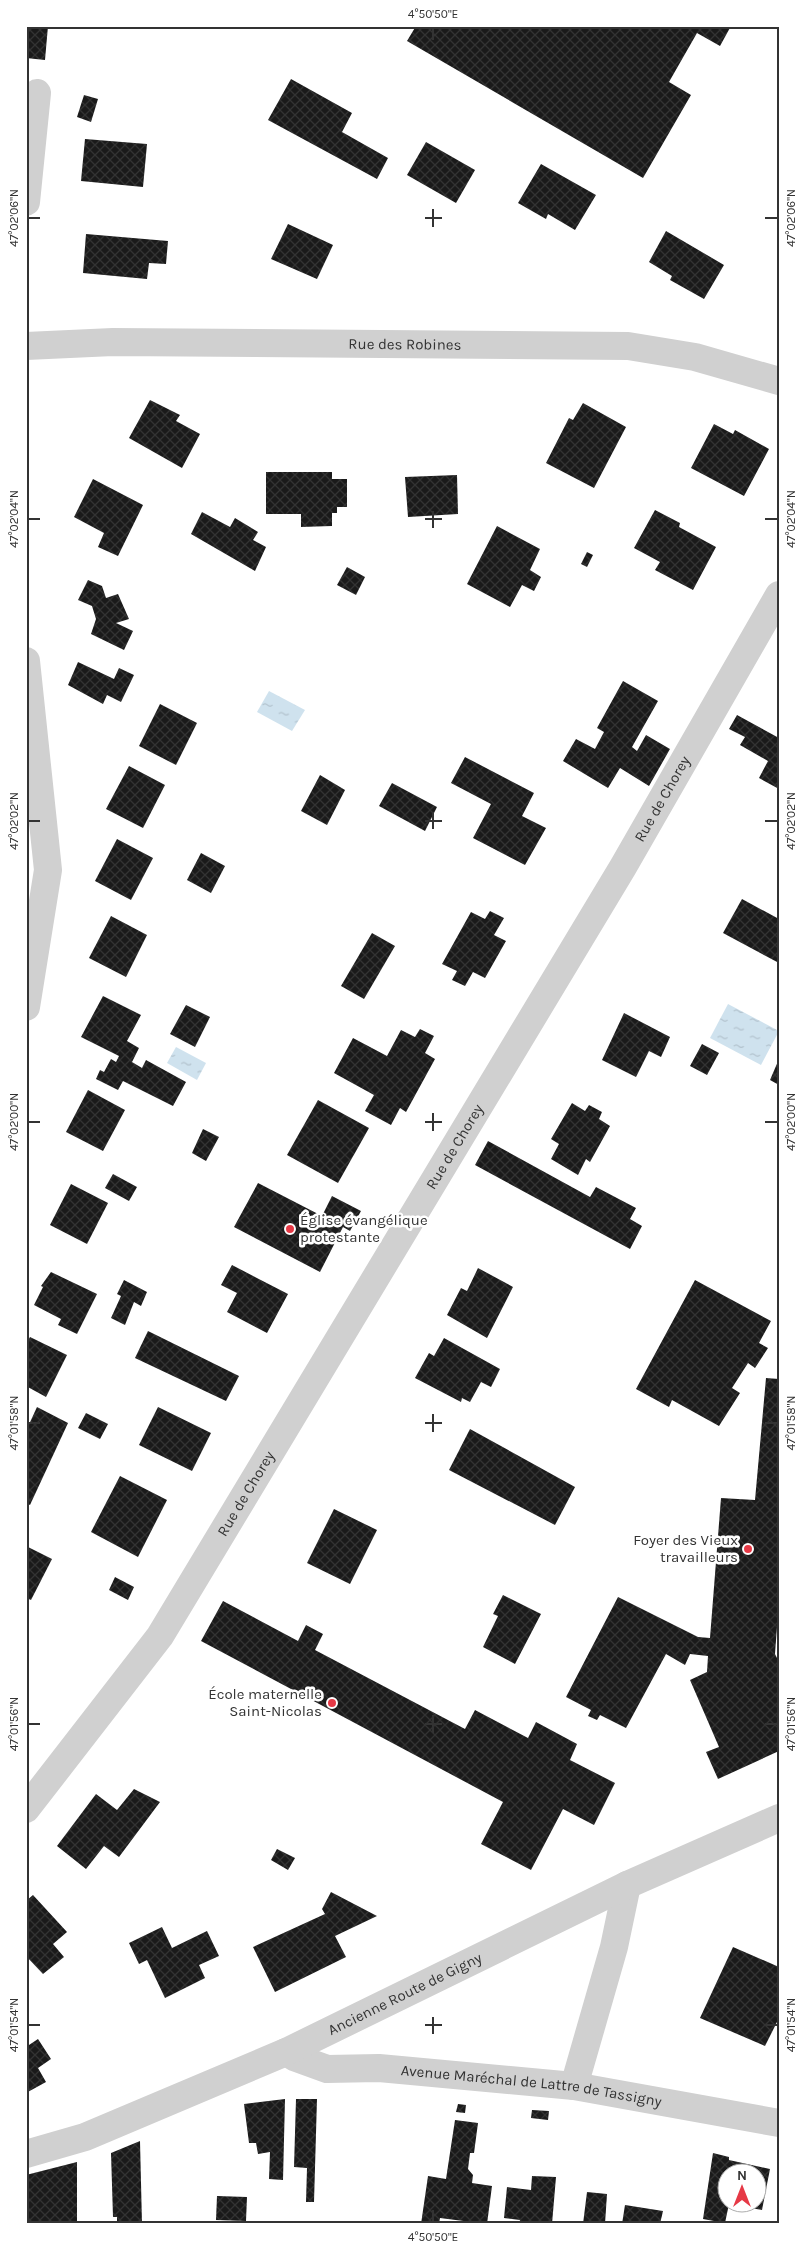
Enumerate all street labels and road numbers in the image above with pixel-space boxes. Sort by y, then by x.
street label: Rue des Robines [348,335,461,354]
street label: Rue de Chorey [630,753,694,845]
street label: Rue de Chorey [422,1101,487,1193]
street label: Rue de Chorey [213,1448,278,1540]
street label: Ancienne Route de Gigny [325,1948,485,2039]
street label: Avenue Maréchal de Lattre de Tassigny [400,2061,663,2111]

